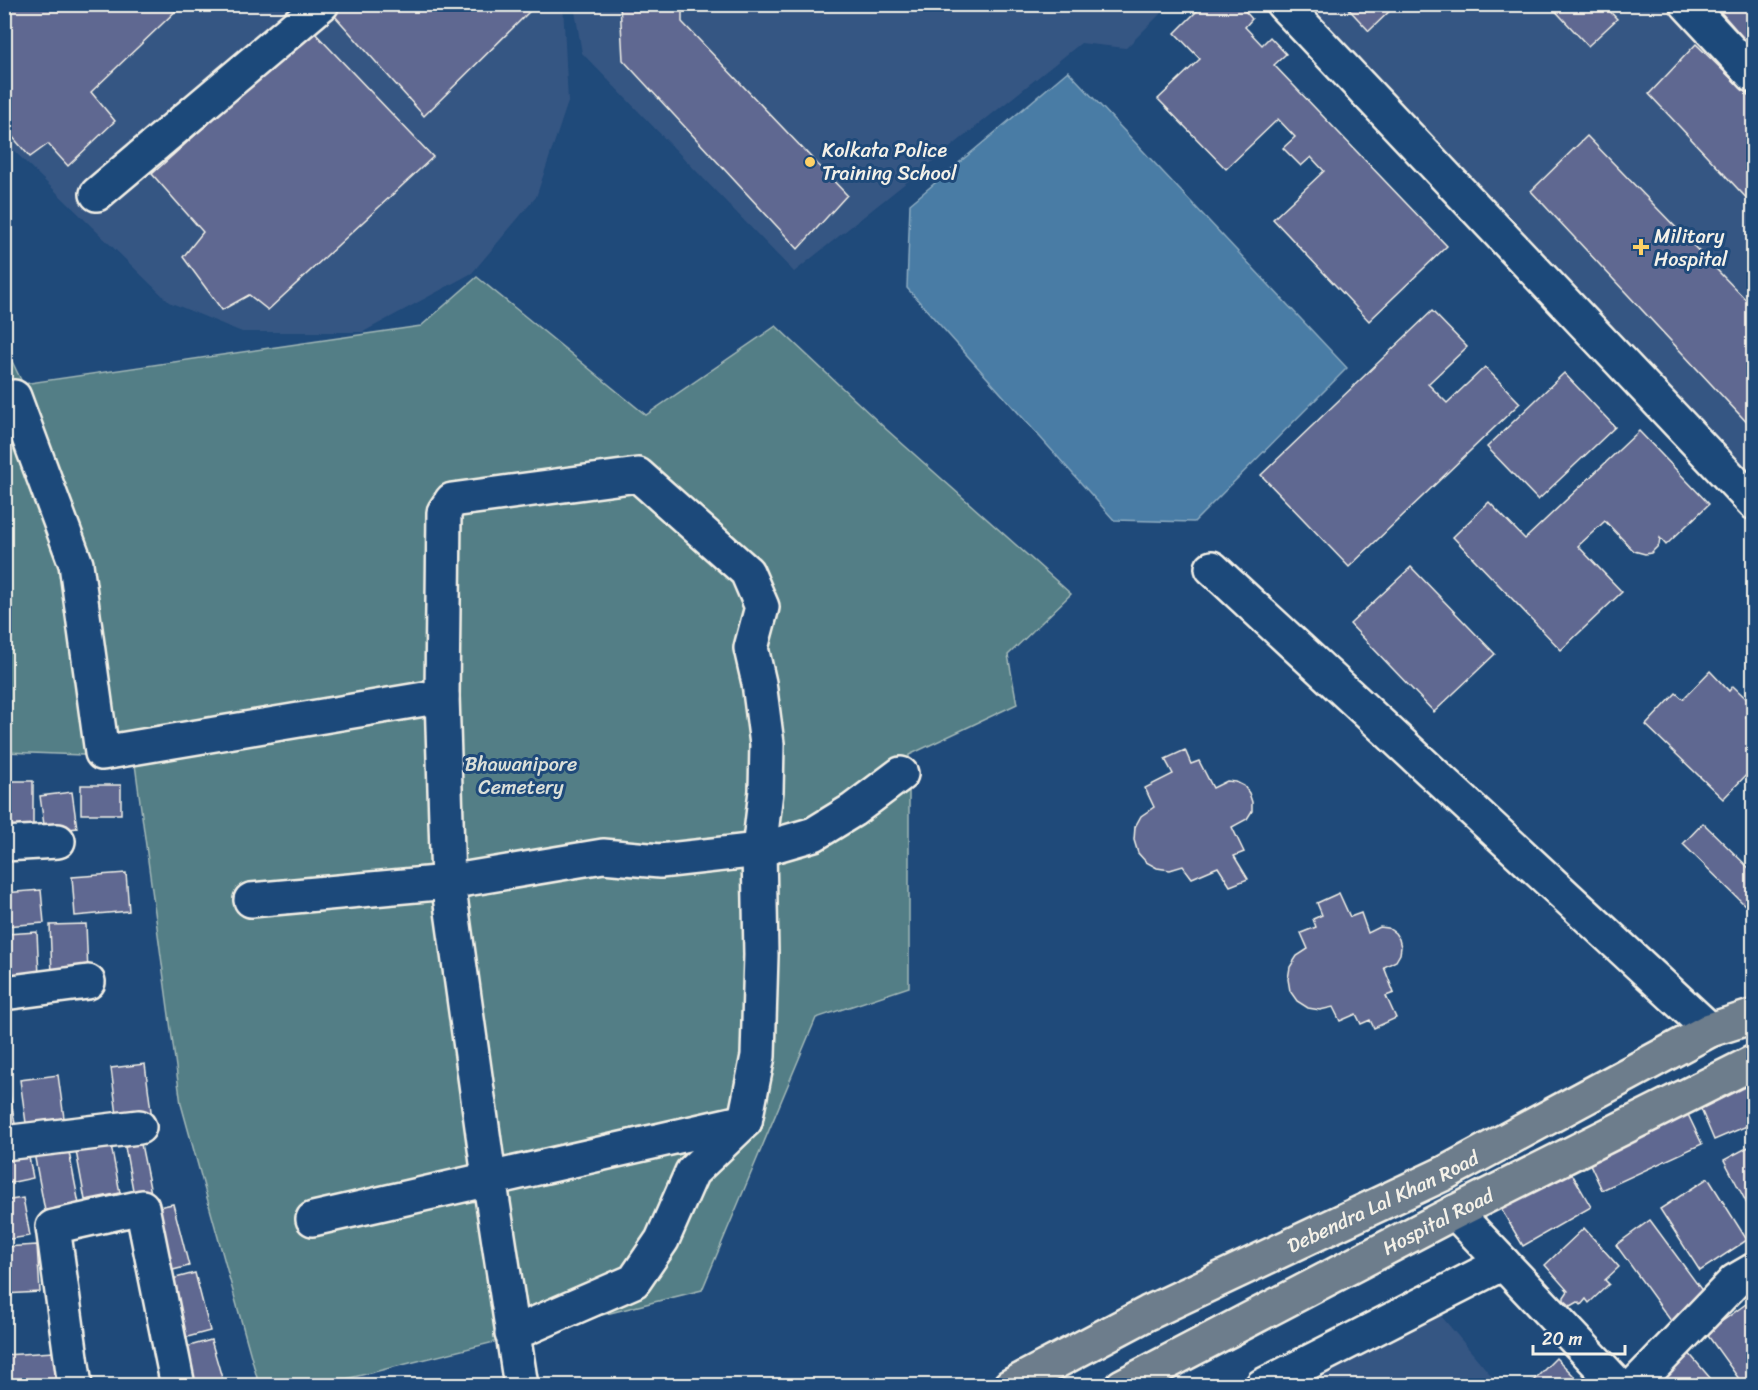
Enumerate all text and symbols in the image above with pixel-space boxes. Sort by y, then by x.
place label: Kolkata Police Training School [822,133,958,191]
marker: Kolkata Police Training School [803,155,817,169]
place label: Military Hospital [1654,219,1729,277]
marker: Military Hospital [1632,238,1650,256]
park label: Bhawanipore Cemetery [465,747,577,805]
street label: Debendra Lal Khan Road [1281,1140,1487,1263]
street label: Hospital Road [1376,1178,1501,1265]
scale bar [1533,1318,1624,1356]
text: 20 m [1542,1323,1582,1355]

